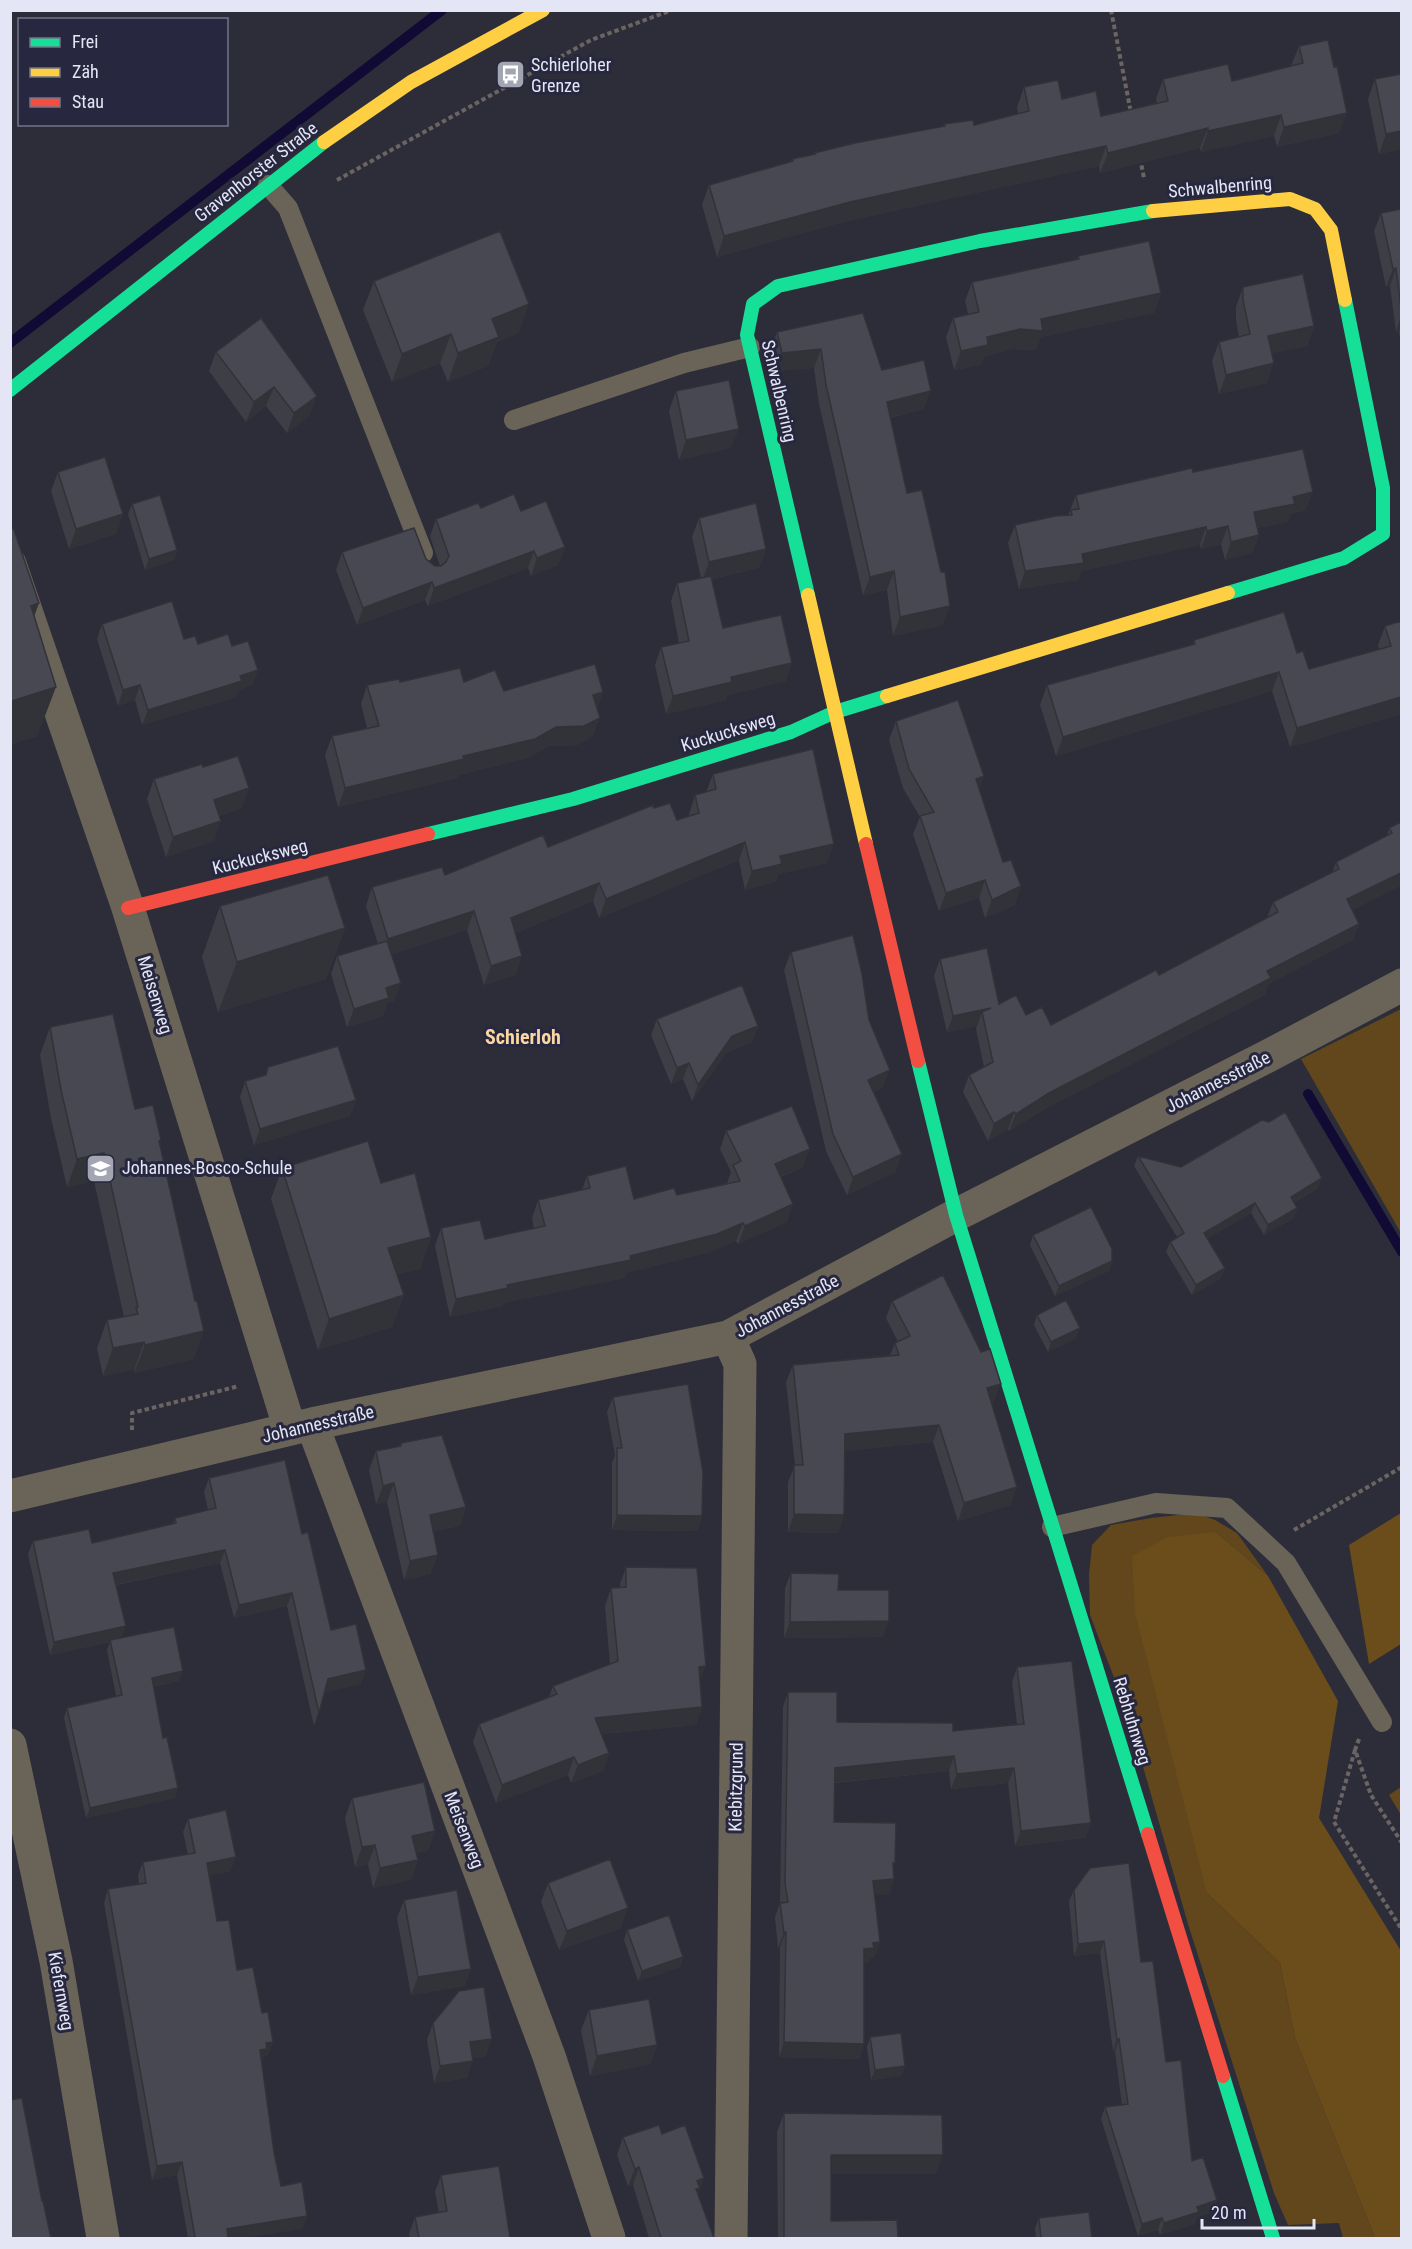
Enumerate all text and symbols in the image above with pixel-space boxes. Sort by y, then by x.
legend [18,18,228,126]
text: Frei [72,31,98,52]
place label: Schierloher Grenze [531,54,612,96]
bus stop icon: Schierloher Grenze [494,59,526,91]
text: Zäh [72,61,99,82]
text: Stau [72,91,104,112]
street label: Gravenhorster Straße [190,117,321,226]
street label: Schwalbenring [1167,172,1273,201]
street label: Schwalbenring [758,338,801,444]
street label: Kuckucksweg [678,707,777,756]
street label: Kuckucksweg [210,835,310,878]
street label: Meisenweg [134,953,177,1036]
district label: Schierloh [485,1025,561,1049]
street label: Johannesstraße [1162,1046,1273,1117]
school or university icon: Johannes-Bosco-Schule [85,1152,117,1184]
place label: Johannes-Bosco-Schule [122,1157,292,1178]
street label: Johannesstraße [731,1269,842,1342]
street label: Johannesstraße [260,1400,376,1447]
street label: Rebhuhnweg [1109,1674,1156,1767]
street label: Kiebitzgrund [724,1742,747,1832]
street label: Meisenweg [440,1788,489,1871]
street label: Kiefernweg [44,1950,79,2032]
scale bar [1202,2192,1314,2230]
text: 20 m [1211,2202,1246,2223]

